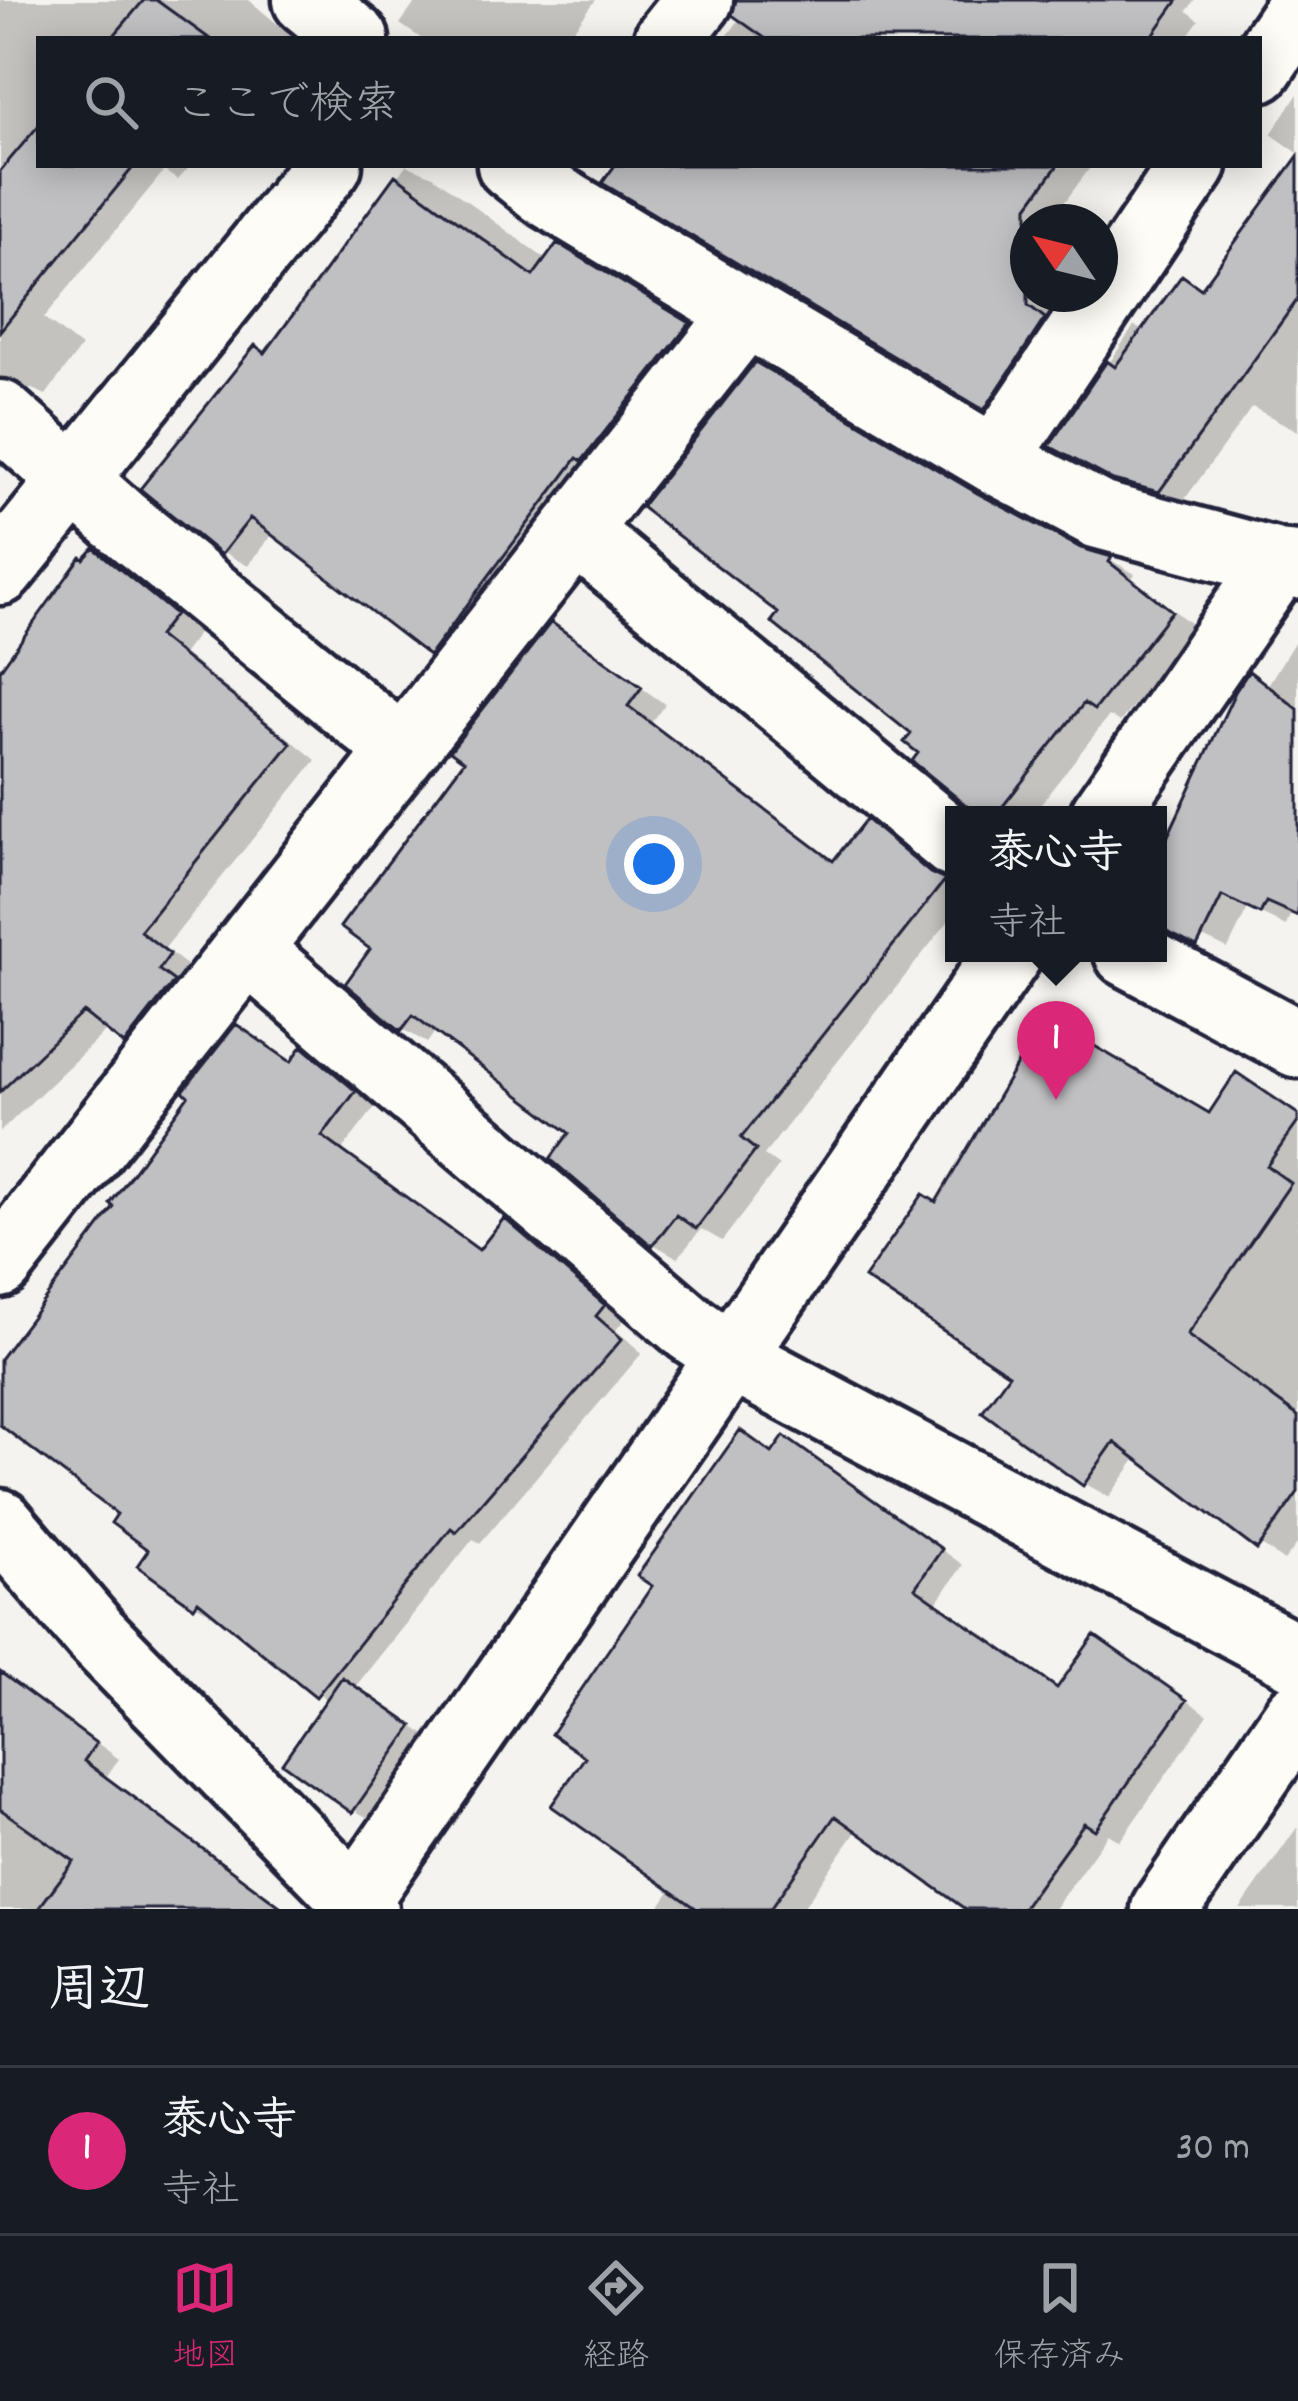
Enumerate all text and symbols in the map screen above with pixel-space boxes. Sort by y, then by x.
search box [36,36,1262,168]
icon: search [78,69,144,135]
text: ここで検索 [174,76,399,140]
north arrow [1010,204,1118,312]
popup [945,806,1167,962]
text: 泰心寺 [988,825,1124,889]
your location [624,834,684,894]
text: 寺社 [988,899,1067,954]
pin: 1 [1017,1001,1095,1100]
text: 周辺 [48,1958,150,2030]
text: 泰心寺 [162,2092,297,2156]
text: 1 [83,2123,91,2178]
text: 30 m [1176,2123,1250,2178]
text: 寺社 [162,2166,240,2221]
tab: 地図 [172,2255,238,2382]
tab: 経路 [583,2255,649,2382]
tab: 保存済み [994,2255,1126,2382]

